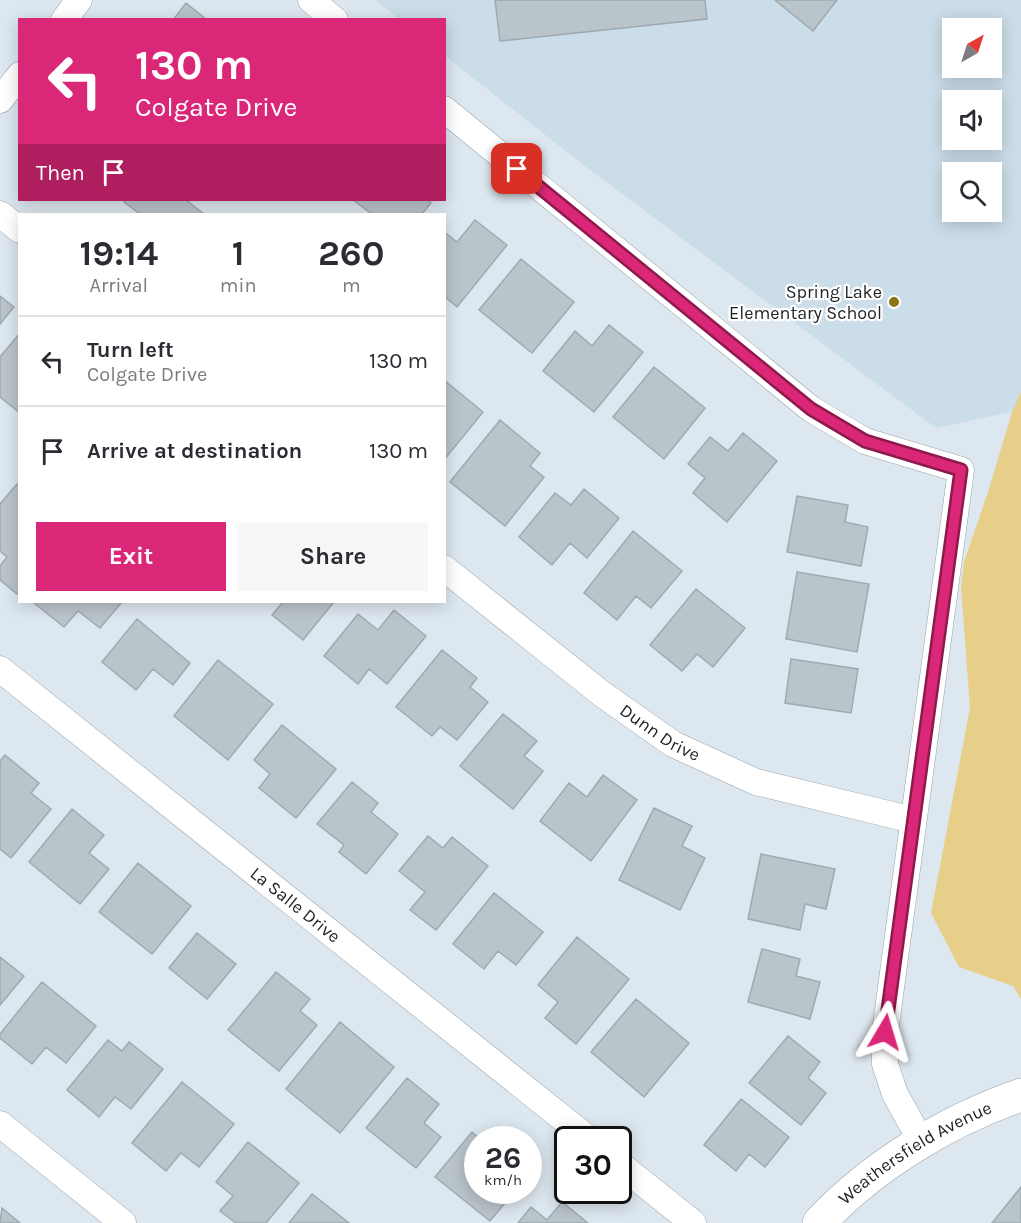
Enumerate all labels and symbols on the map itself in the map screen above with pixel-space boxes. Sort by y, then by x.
north arrow [942,18,1002,78]
pin [491,143,542,194]
place label: Spring Lake Elementary School [729,281,882,324]
marker: Spring Lake Elementary School [887,295,901,309]
street label: Dunn Drive [616,699,704,766]
street label: La Salle Drive [246,862,345,947]
position arrow [853,1000,917,1064]
street label: Weathersfield Avenue [834,1096,995,1209]
speed limit sign: 30 [554,1126,632,1204]

